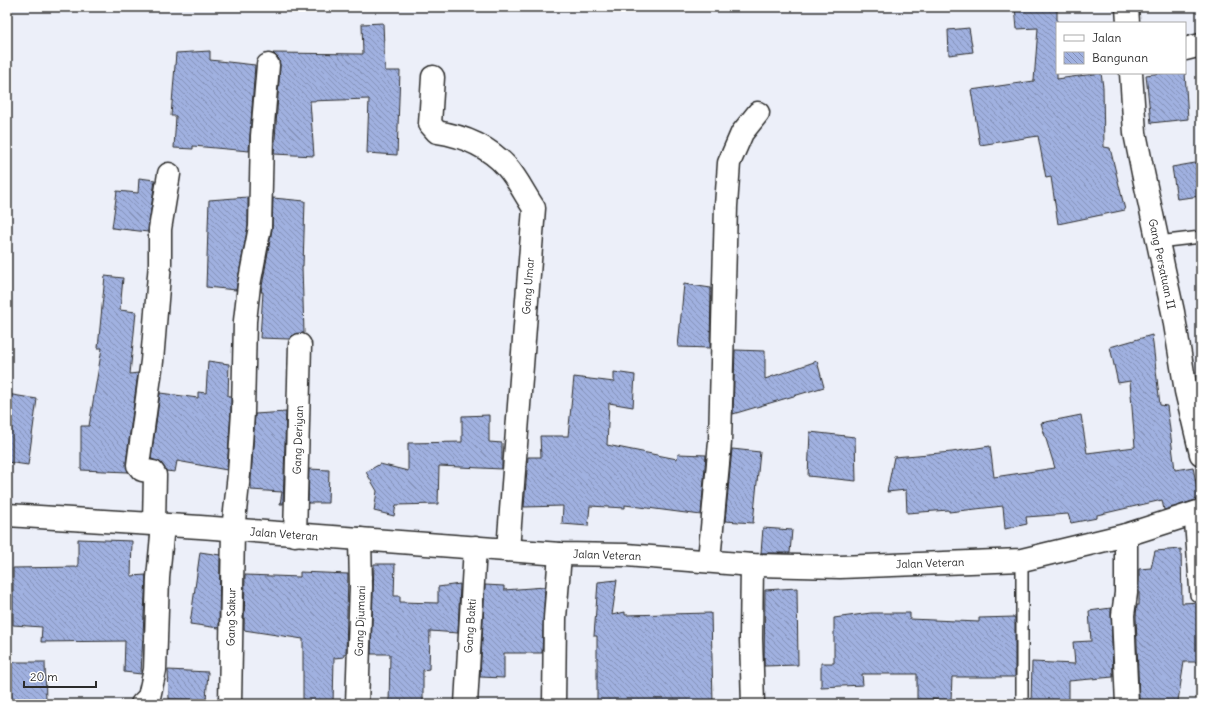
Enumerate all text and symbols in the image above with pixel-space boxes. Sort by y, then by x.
legend [1056,22,1186,74]
text: Jalan [1092,30,1121,45]
text: Bangunan [1092,50,1148,65]
street label: Gang Persatuan II [1146,217,1178,311]
street label: Gang Umar [519,256,537,315]
street label: Gang Deriyan [290,405,306,475]
street label: Jalan Veteran [249,525,319,543]
street label: Jalan Veteran [573,547,641,563]
street label: Jalan Veteran [896,555,964,571]
street label: Gang Djumani [352,585,368,657]
street label: Gang Sakur [223,587,239,646]
street label: Gang Bakti [461,598,479,654]
scale bar [24,663,96,689]
text: 20 m [30,669,58,684]

